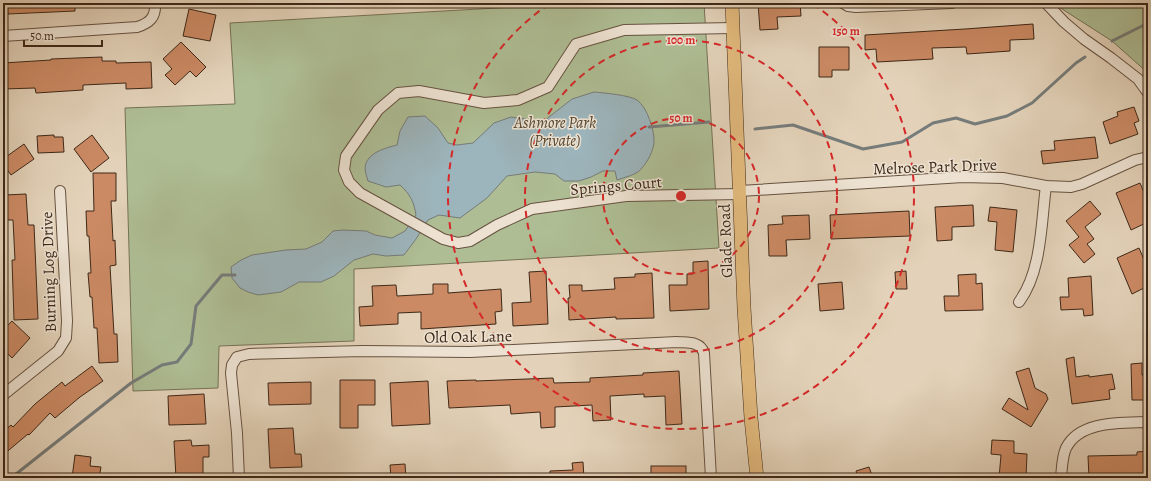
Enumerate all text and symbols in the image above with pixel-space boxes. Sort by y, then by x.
scale bar [24,22,102,48]
text: 150 m [832,23,860,39]
text: 50 m [30,28,54,44]
text: 100 m [667,32,695,48]
text: 50 m [669,110,693,126]
park label: Ashmore Park (Private) [513,112,596,152]
street label: Melrose Park Drive [873,154,997,180]
street label: Springs Court [569,171,663,201]
centre of rings [674,189,688,203]
street label: Glade Road [714,203,738,278]
street label: Burning Log Drive [36,211,62,333]
street label: Old Oak Lane [424,325,512,349]

